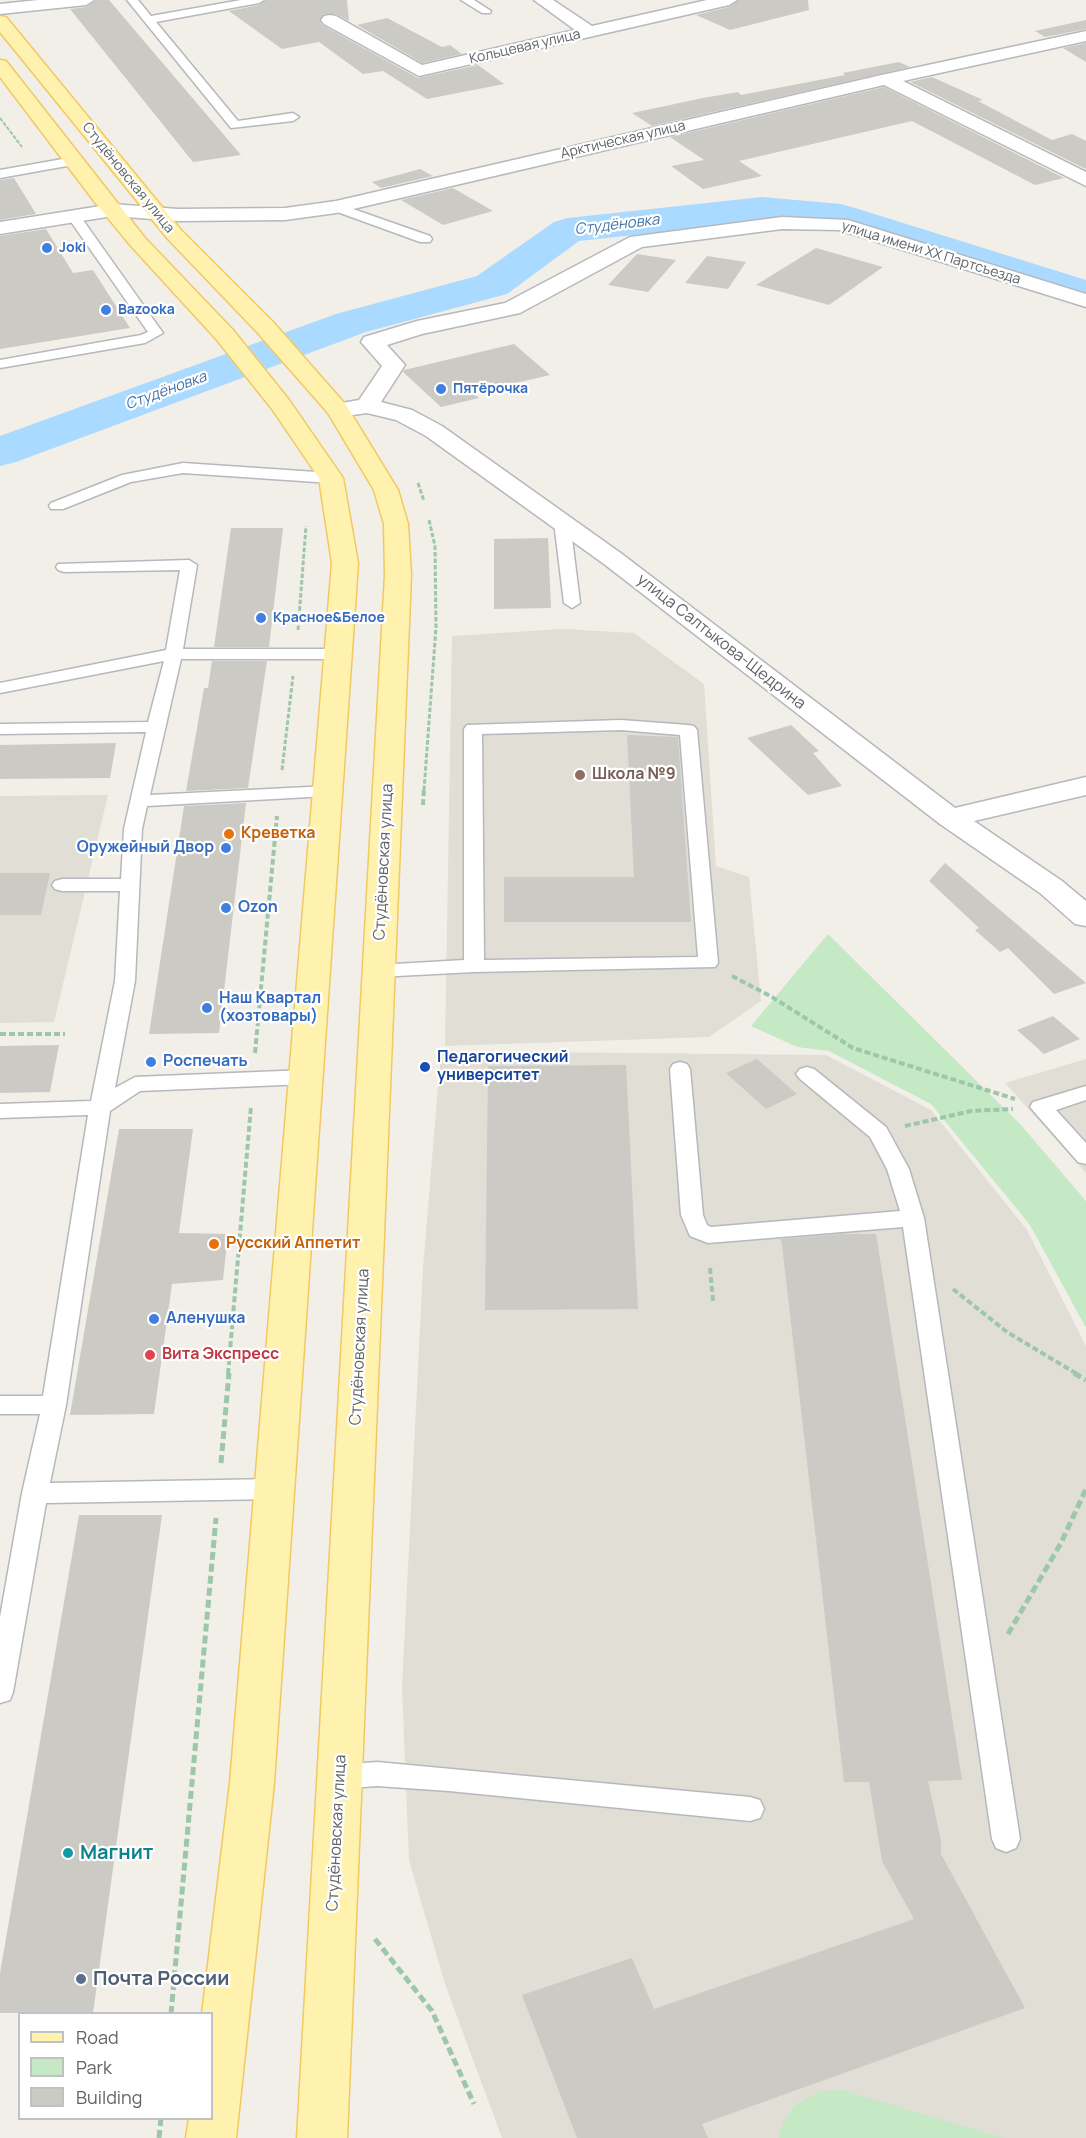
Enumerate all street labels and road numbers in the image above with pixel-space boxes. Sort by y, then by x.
street label: Кольцевая улица [468,26,582,68]
street label: Арктическая улица [559,117,687,163]
street label: Студёновская улица [78,119,178,237]
street label: улица имени ХХ Партсъезда [839,218,1023,288]
street label: улица Салтыкова-Щедрина [633,570,809,714]
street label: Студёновская улица [370,783,398,941]
street label: Студёновская улица [346,1268,374,1426]
street label: Студёновская улица [323,1754,351,1912]

